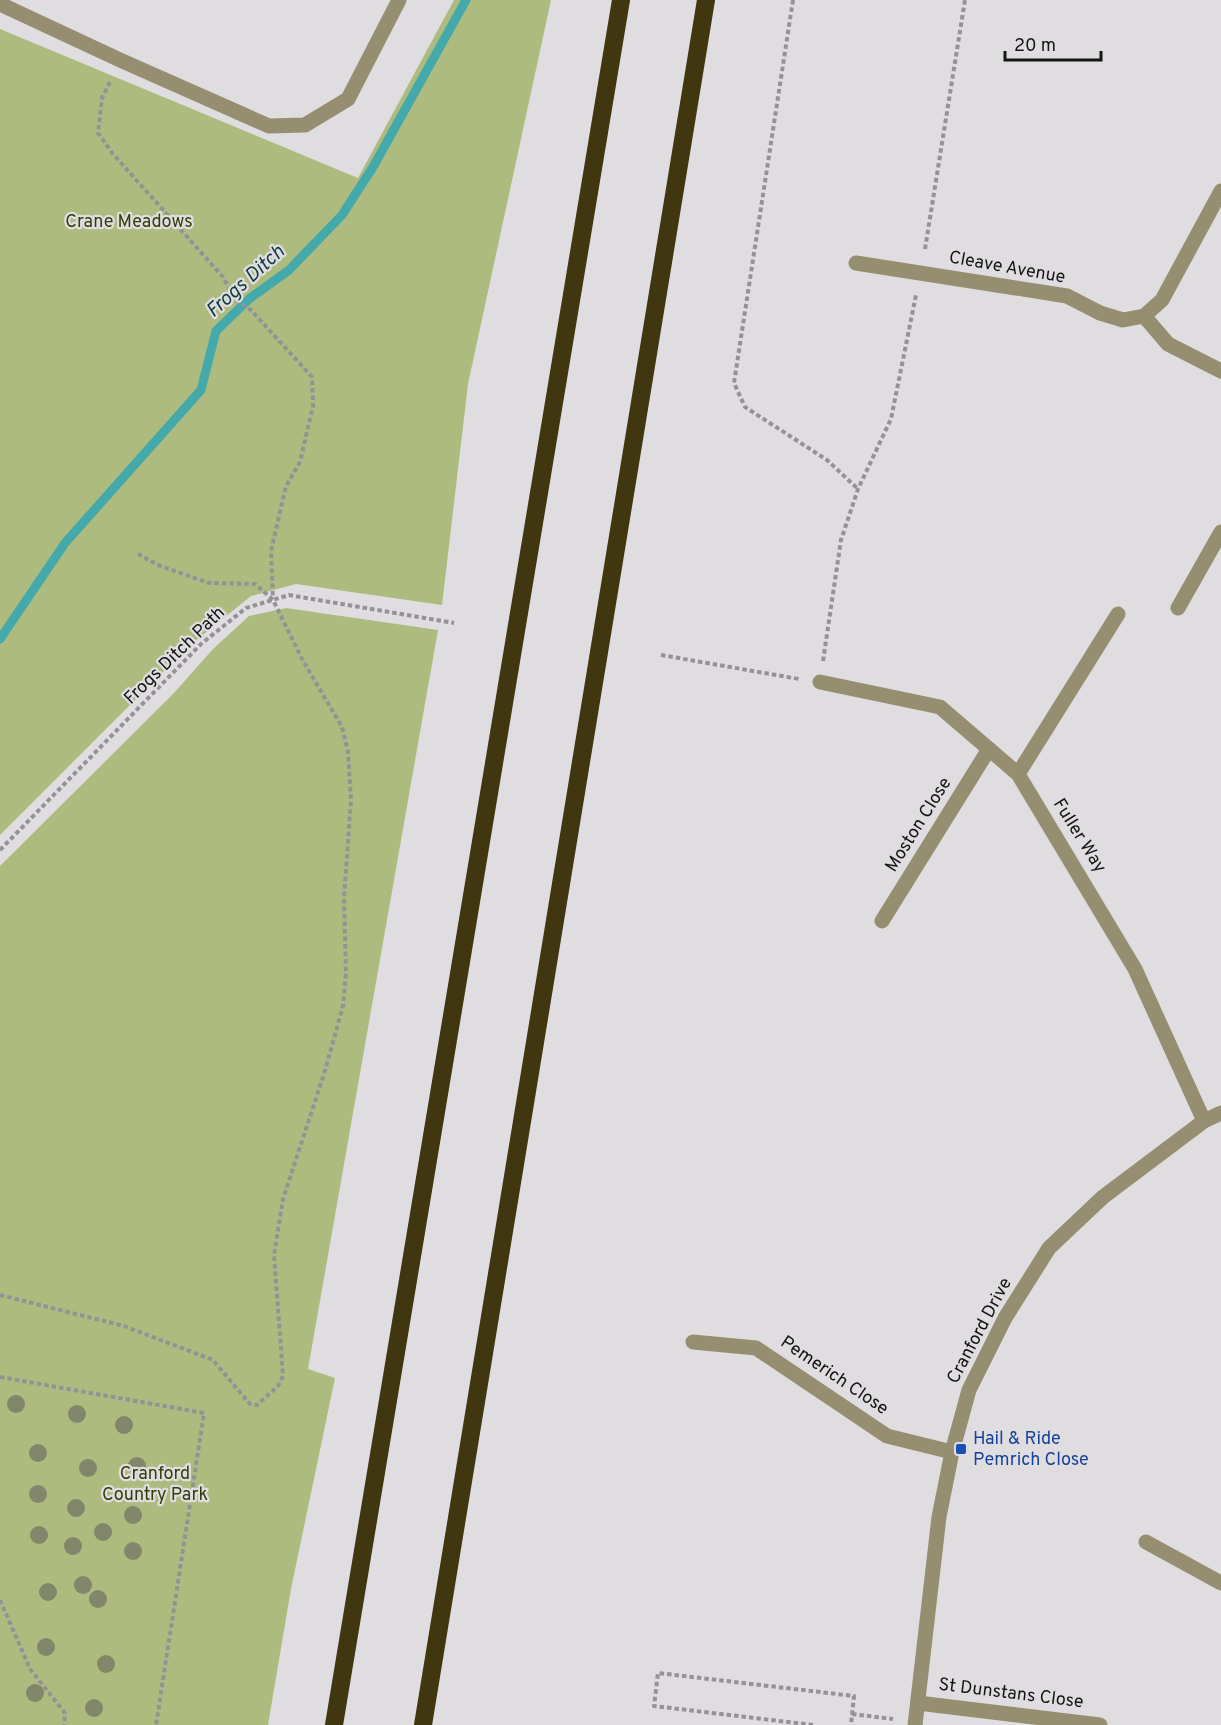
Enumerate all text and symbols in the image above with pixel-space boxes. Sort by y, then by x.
scale bar [1005,24,1101,62]
text: 20 m [1014,35,1056,58]
park label: Crane Meadows [65,211,193,234]
water label: Frogs Ditch [201,240,291,324]
street label: Cleave Avenue [947,246,1067,290]
street label: Frogs Ditch Path [120,602,230,710]
street label: Moston Close [881,773,957,877]
street label: Fuller Way [1047,795,1111,877]
street label: Cranford Drive [942,1274,1018,1388]
street label: Pemerich Close [775,1331,893,1421]
place label: Hail & Ride Pemrich Close [973,1428,1089,1472]
marker: Hail & Ride Pemrich Close [954,1442,968,1456]
park label: Cranford Country Park [102,1463,208,1507]
street label: St Dunstans Close [937,1674,1085,1714]

